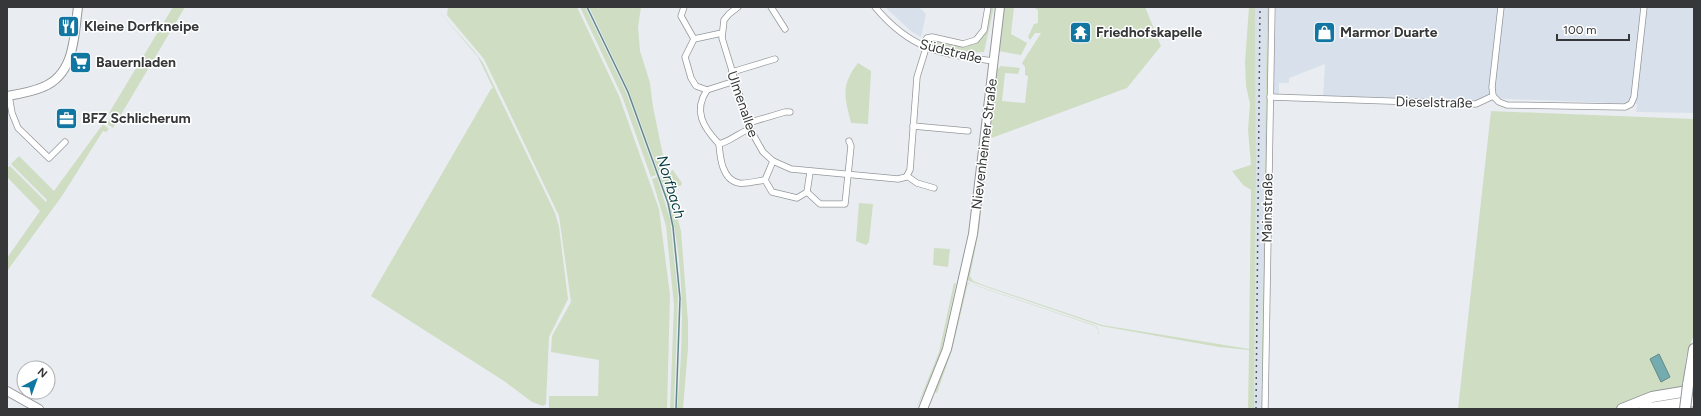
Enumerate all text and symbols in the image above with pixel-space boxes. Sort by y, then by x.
restaurant icon: Kleine Dorfkneipe [56,13,82,39]
scale bar [1557,16,1629,42]
place label: Kleine Dorfkneipe [84,18,199,35]
temple icon: Friedhofskapelle [1067,19,1093,45]
shop icon: Marmor Duarte [1312,19,1338,45]
text: 100 m [1563,23,1597,37]
place label: Friedhofskapelle [1096,24,1203,41]
place label: Marmor Duarte [1340,24,1438,41]
street label: Südstraße [918,36,984,68]
supermarket icon: Bauernladen [68,49,94,75]
place label: Bauernladen [96,54,176,71]
street label: Ulmenallee [723,69,762,140]
street label: Nievenheimer Straße [968,77,1001,211]
street label: Dieselstraße [1395,93,1473,112]
office icon: BFZ Schlicherum [54,105,80,131]
place label: BFZ Schlicherum [82,110,191,127]
water label: Norfbach [653,153,689,221]
street label: Mainstraße [1258,173,1277,243]
north arrow [16,360,56,400]
text: N [35,365,50,381]

